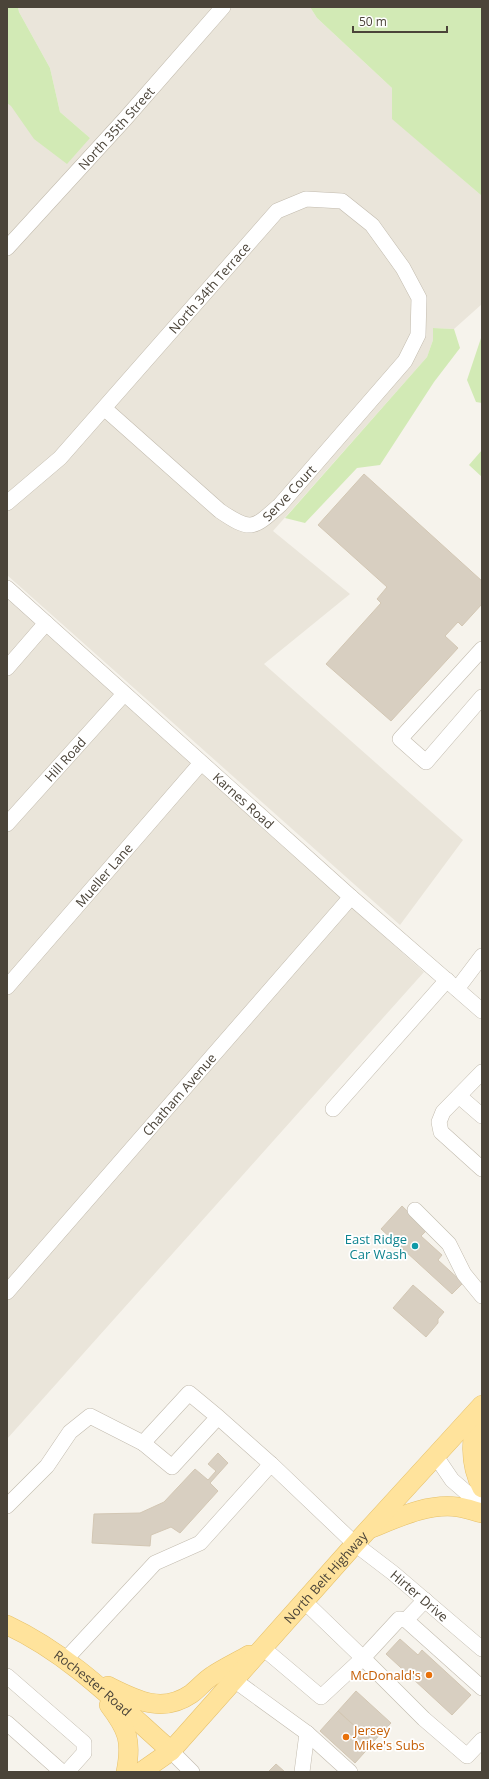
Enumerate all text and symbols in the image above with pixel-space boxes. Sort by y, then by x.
scale bar [353,8,447,34]
text: 50 m [359,13,387,30]
street label: North 35th Street [74,82,159,174]
street label: North 34th Terrace [165,238,254,337]
street label: Serve Court [258,461,320,525]
street label: Hill Road [40,733,90,785]
street label: Karnes Road [209,768,278,833]
street label: Mueller Lane [71,839,137,911]
street label: Chatham Avenue [138,1049,220,1140]
place label: East Ridge Car Wash [345,1230,407,1263]
marker: East Ridge Car Wash [410,1241,420,1251]
street label: North Belt Highway [280,1527,372,1627]
street label: Hirter Drive [387,1566,452,1625]
street label: Rochester Road [51,1646,136,1720]
place label: McDonald's [350,1666,421,1684]
marker: McDonald's [424,1670,434,1680]
place label: Jersey Mike's Subs [352,1721,425,1754]
marker: Jersey Mike's Subs [341,1732,351,1742]

